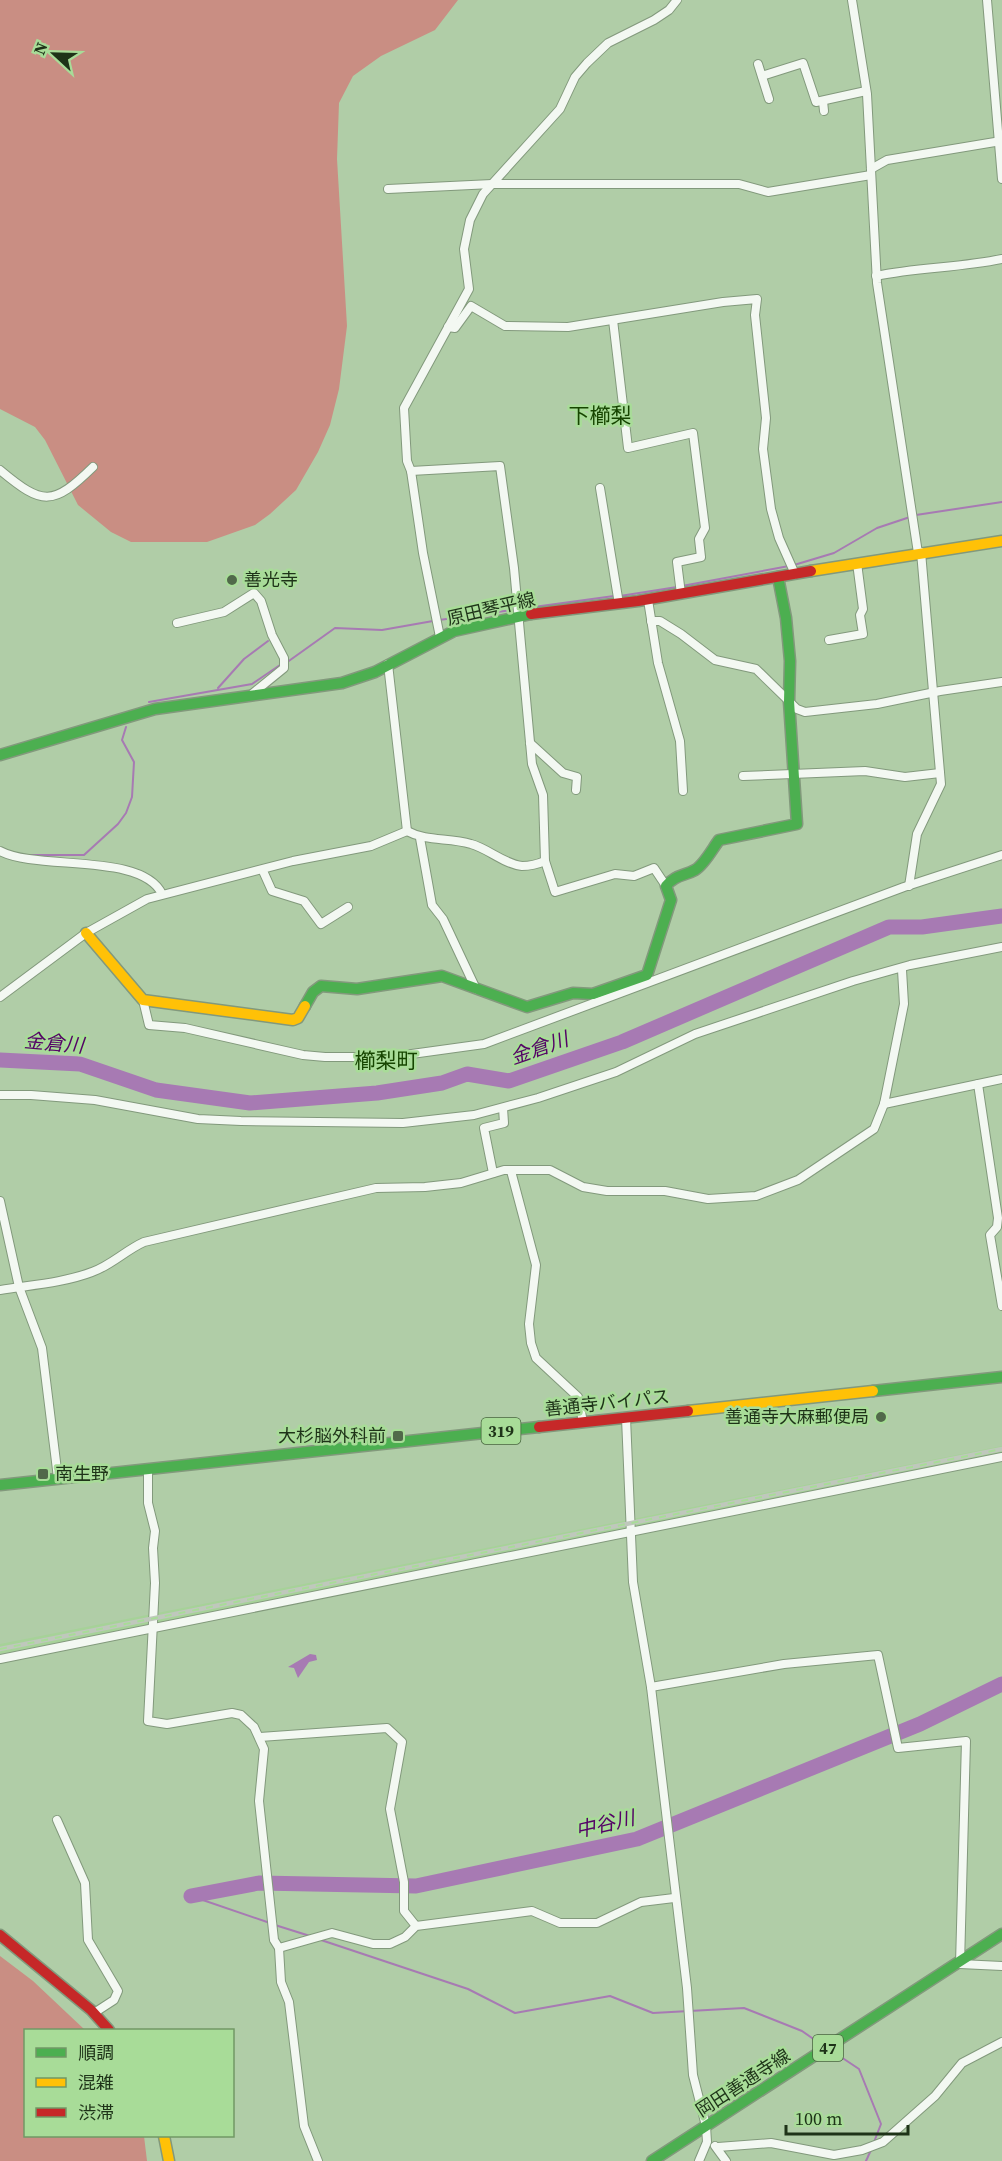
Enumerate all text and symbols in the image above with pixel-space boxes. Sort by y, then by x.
north arrow [24,24,84,84]
text: N [28,39,53,58]
district label: 下櫛梨 [569,401,632,430]
place label: 善光寺 [244,567,298,592]
marker: 善光寺 [225,573,239,587]
street label: 原田琴平線 [444,586,538,631]
water label: 金倉川 [506,1024,574,1071]
water label: 金倉川 [23,1026,87,1060]
district label: 櫛梨町 [355,1046,418,1075]
street label: 善通寺バイパス [543,1384,671,1422]
place label: 善通寺大麻郵便局 [725,1404,869,1429]
marker: 善通寺大麻郵便局 [874,1410,888,1424]
road number: 319 [482,1418,520,1444]
place label: 大杉脳外科前 [278,1423,386,1448]
marker: 大杉脳外科前 [391,1429,405,1443]
place label: 南生野 [55,1461,109,1486]
marker: 南生野 [36,1467,50,1481]
water label: 中谷川 [573,1803,639,1844]
legend [24,2029,234,2137]
road number: 47 [813,2035,843,2061]
text: 順調 [78,2040,114,2065]
street label: 岡田善通寺線 [691,2043,795,2122]
text: 混雑 [78,2070,114,2095]
scale bar [786,2098,908,2136]
text: 渋滞 [78,2100,114,2125]
text: 100 m [795,2106,842,2131]

